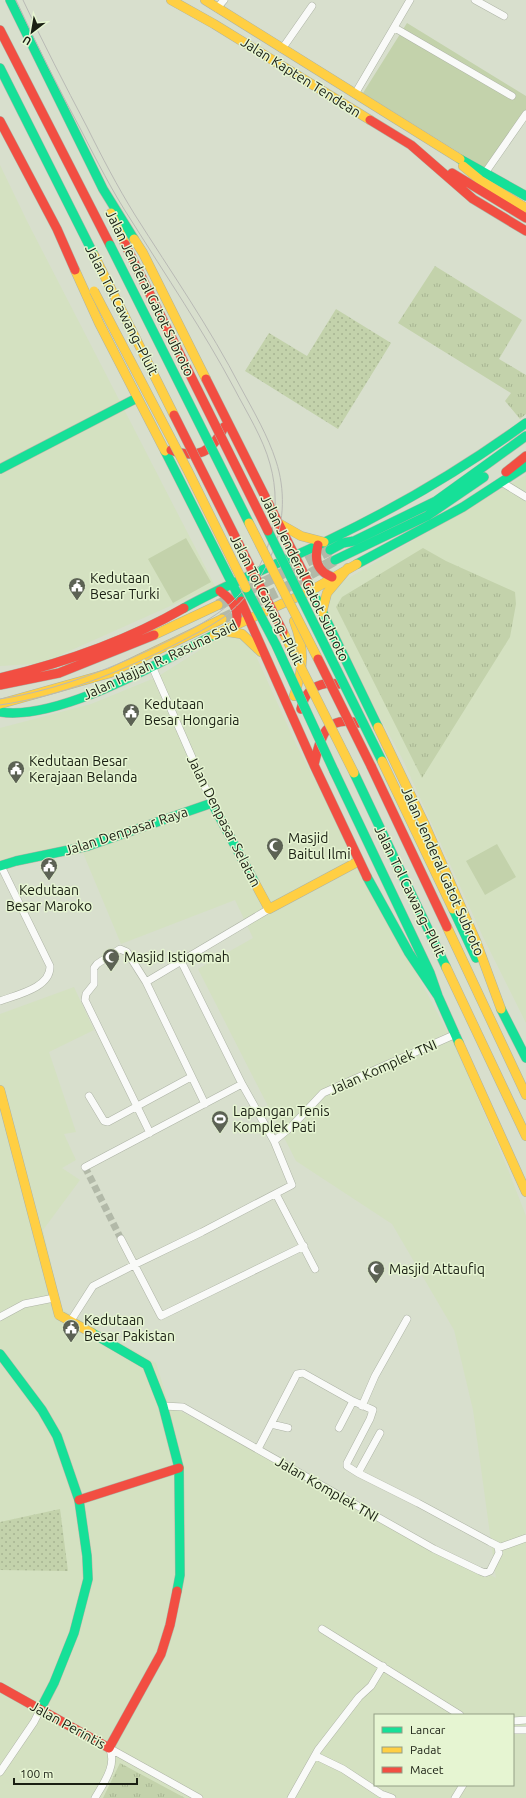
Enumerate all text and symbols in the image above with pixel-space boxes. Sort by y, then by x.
north arrow [12,12,52,52]
text: U [20,33,33,48]
street label: Jalan Kapten Tendean [238,34,364,120]
street label: Jalan Jenderal Gatot Subroto [103,207,197,379]
street label: Jalan Tol Cawang–Pluit [82,242,162,378]
street label: Jalan Jenderal Gatot Subroto [258,492,352,664]
street label: Jalan Tol Cawang–Pluit [227,532,307,668]
place label: Kedutaan Besar Turki [90,570,160,602]
public building icon: Kedutaan Besar Turki [67,576,87,601]
street label: Jalan Hajjah R. Rasuna Said [80,617,240,703]
place label: Kedutaan Besar Hongaria [144,696,240,728]
public building icon: Kedutaan Besar Hongaria [121,702,141,727]
place label: Kedutaan Besar Kerajaan Belanda [29,753,137,785]
street label: Jalan Denpasar Selatan [184,753,264,889]
public building icon: Kedutaan Besar Kerajaan Belanda [6,759,26,784]
street label: Jalan Jenderal Gatot Subroto [398,784,488,958]
street label: Jalan Denpasar Raya [62,803,190,859]
street label: Jalan Tol Cawang–Pluit [371,823,449,960]
place label: Masjid Baitul Ilmi [288,830,351,862]
mosque icon: Masjid Baitul Ilmi [265,836,285,861]
public building icon: Kedutaan Besar Maroko [39,856,59,881]
place label: Kedutaan Besar Maroko [6,882,92,914]
mosque icon: Masjid Istiqomah [101,947,121,972]
place label: Masjid Istiqomah [124,949,230,965]
street label: Jalan Komplek TNI [327,1036,439,1098]
place label: Lapangan Tenis Komplek Pati [233,1103,329,1135]
sports icon: Lapangan Tenis Komplek Pati [210,1109,230,1134]
mosque icon: Masjid Attaufiq [366,1259,386,1284]
place label: Masjid Attaufiq [389,1261,485,1277]
place label: Kedutaan Besar Pakistan [84,1312,175,1344]
public building icon: Kedutaan Besar Pakistan [61,1318,81,1343]
street label: Jalan Komplek TNI [273,1453,381,1525]
street label: Jalan Perintis [28,1698,108,1752]
legend [374,1714,514,1786]
text: Lancar [410,1723,446,1736]
text: Padat [410,1743,441,1756]
scale bar [14,1760,137,1786]
text: Macet [410,1763,444,1776]
text: 100 m [20,1767,53,1780]

